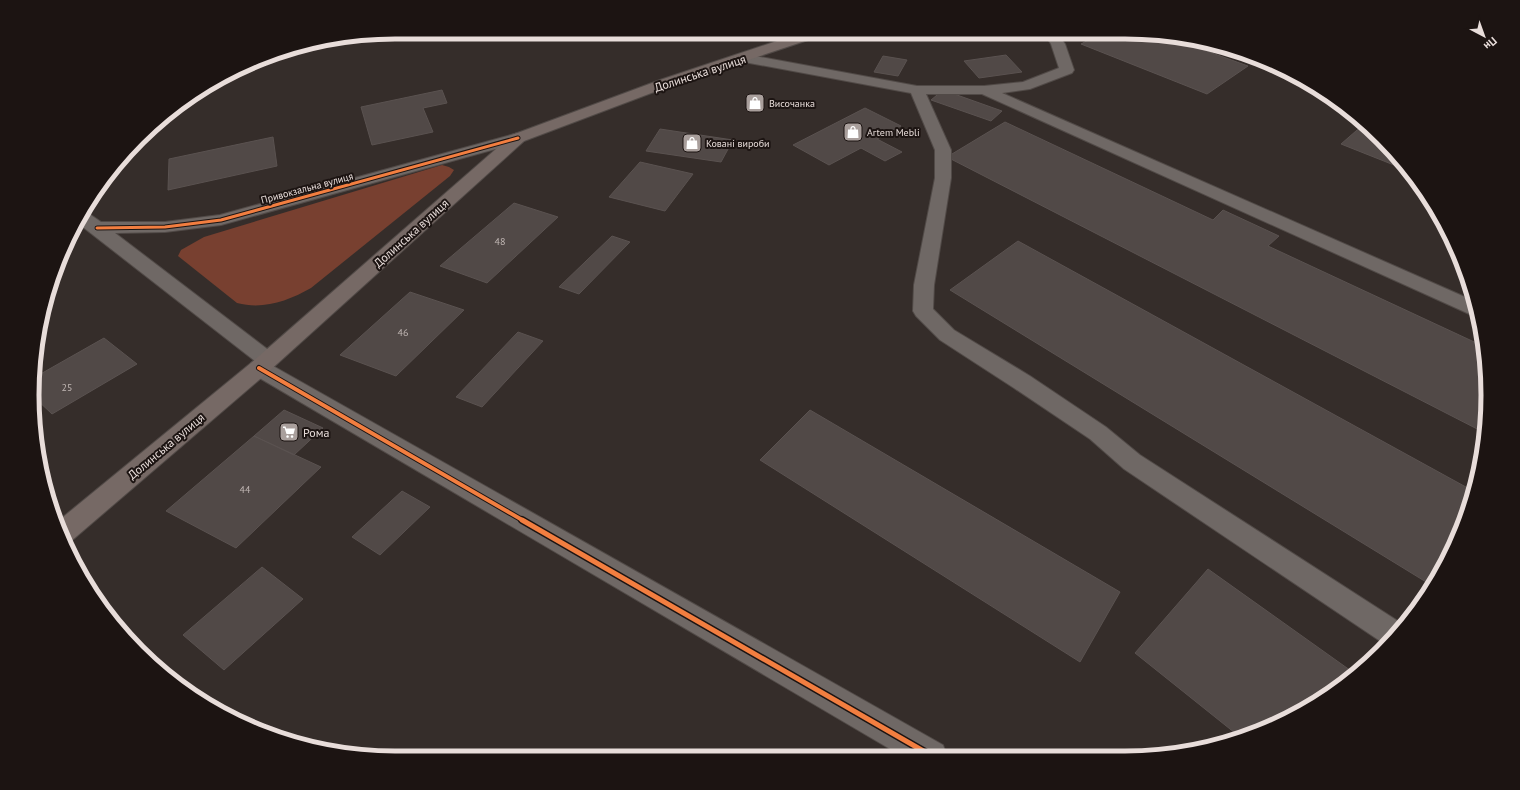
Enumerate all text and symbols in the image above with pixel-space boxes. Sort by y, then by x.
north arrow [1464,16,1504,56]
text: Пн [1481,34,1500,53]
street label: Долинська вулиця [652,51,748,95]
shop icon: Височанка [744,92,766,114]
place label: Височанка [769,97,815,110]
shop icon: Artem Mebli [842,121,864,143]
place label: Artem Mebli [867,126,920,139]
shop icon: Ковані вироби [681,132,703,154]
place label: Ковані вироби [706,137,770,150]
street label: Привокзальна вулиця [259,169,355,207]
street label: Долинська вулиця [371,196,451,270]
house number: 48 [495,235,505,248]
house number: 46 [398,326,408,339]
house number: 25 [62,381,72,394]
street label: Долинська вулиця [125,410,207,482]
supermarket icon: Рома [278,421,300,443]
place label: Рома [303,425,329,440]
house number: 44 [240,483,251,496]

